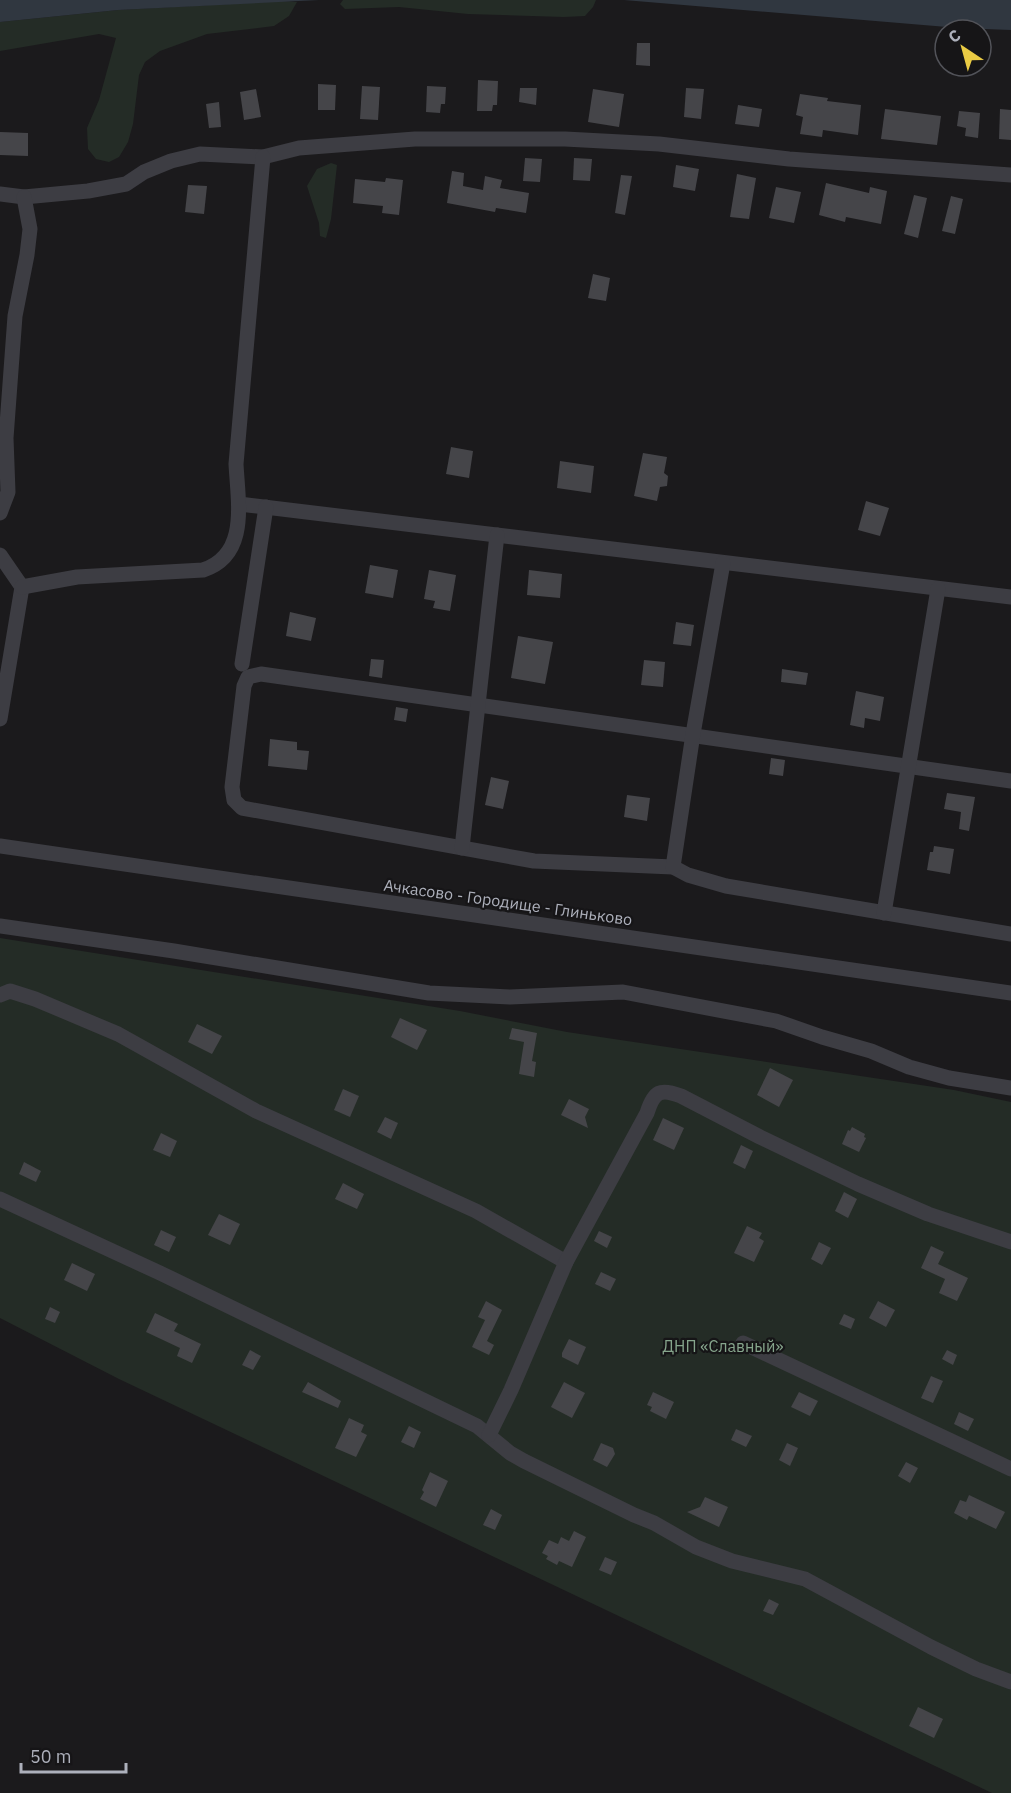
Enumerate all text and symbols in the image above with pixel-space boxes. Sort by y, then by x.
north arrow [933,18,993,78]
text: С [944,25,964,47]
street label: Ачкасово - Городище - Глиньково [382,875,634,929]
park label: ДНП «Славный» [662,1336,784,1356]
scale bar [21,1736,126,1774]
text: 50 m [30,1745,72,1768]

